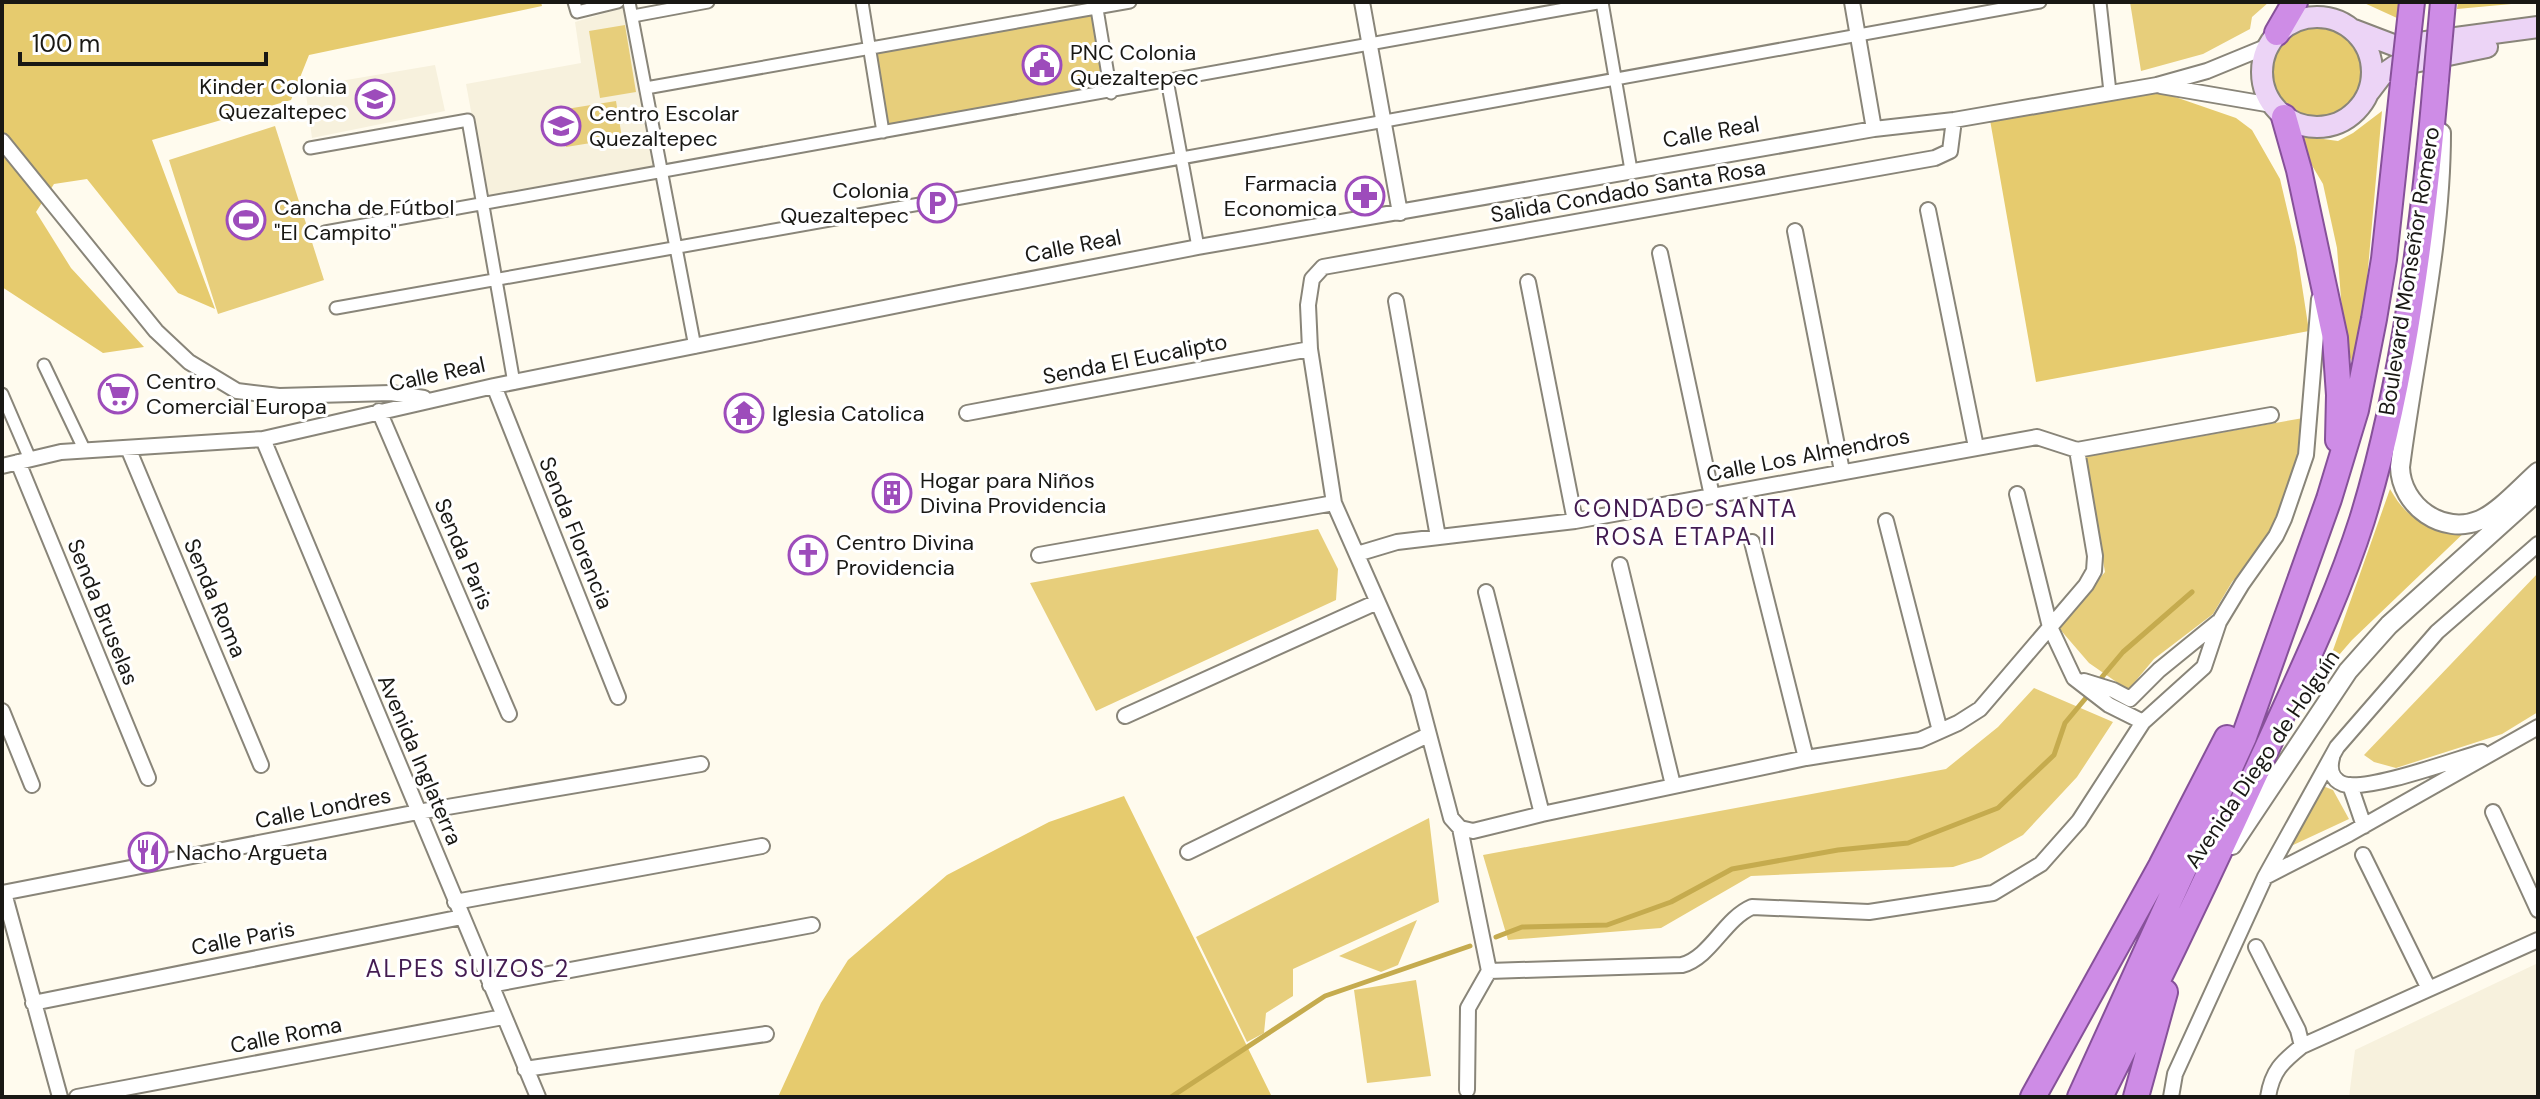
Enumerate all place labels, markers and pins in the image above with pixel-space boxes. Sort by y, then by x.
place label: PNC Colonia Quezaltepec [1070,38,1199,92]
public building icon: PNC Colonia Quezaltepec [1021,44,1063,86]
place label: Kinder Colonia Quezaltepec [199,72,347,126]
school or university icon: Kinder Colonia Quezaltepec [354,78,396,120]
place label: Centro Escolar Quezaltepec [589,99,739,153]
school or university icon: Centro Escolar Quezaltepec [540,105,582,147]
place label: Farmacia Economica [1224,169,1337,223]
pharmacy icon: Farmacia Economica [1344,175,1386,217]
place label: Colonia Quezaltepec [780,176,909,230]
parking icon: Colonia Quezaltepec [916,182,958,224]
place label: Cancha de Fútbol "El Campito" [274,193,454,247]
sports icon: Cancha de Fútbol "El Campito" [225,199,267,241]
place label: Centro Comercial Europa [146,367,327,421]
supermarket icon: Centro Comercial Europa [97,373,139,415]
temple icon: Iglesia Catolica [723,392,765,434]
place label: Iglesia Catolica [772,399,925,428]
place label: Hogar para Niños Divina Providencia [920,466,1106,520]
building icon: Hogar para Niños Divina Providencia [871,472,913,514]
place label: Centro Divina Providencia [836,528,974,582]
church icon: Centro Divina Providencia [787,534,829,576]
restaurant icon: Nacho Argueta [127,831,169,873]
place label: Nacho Argueta [176,838,327,867]

